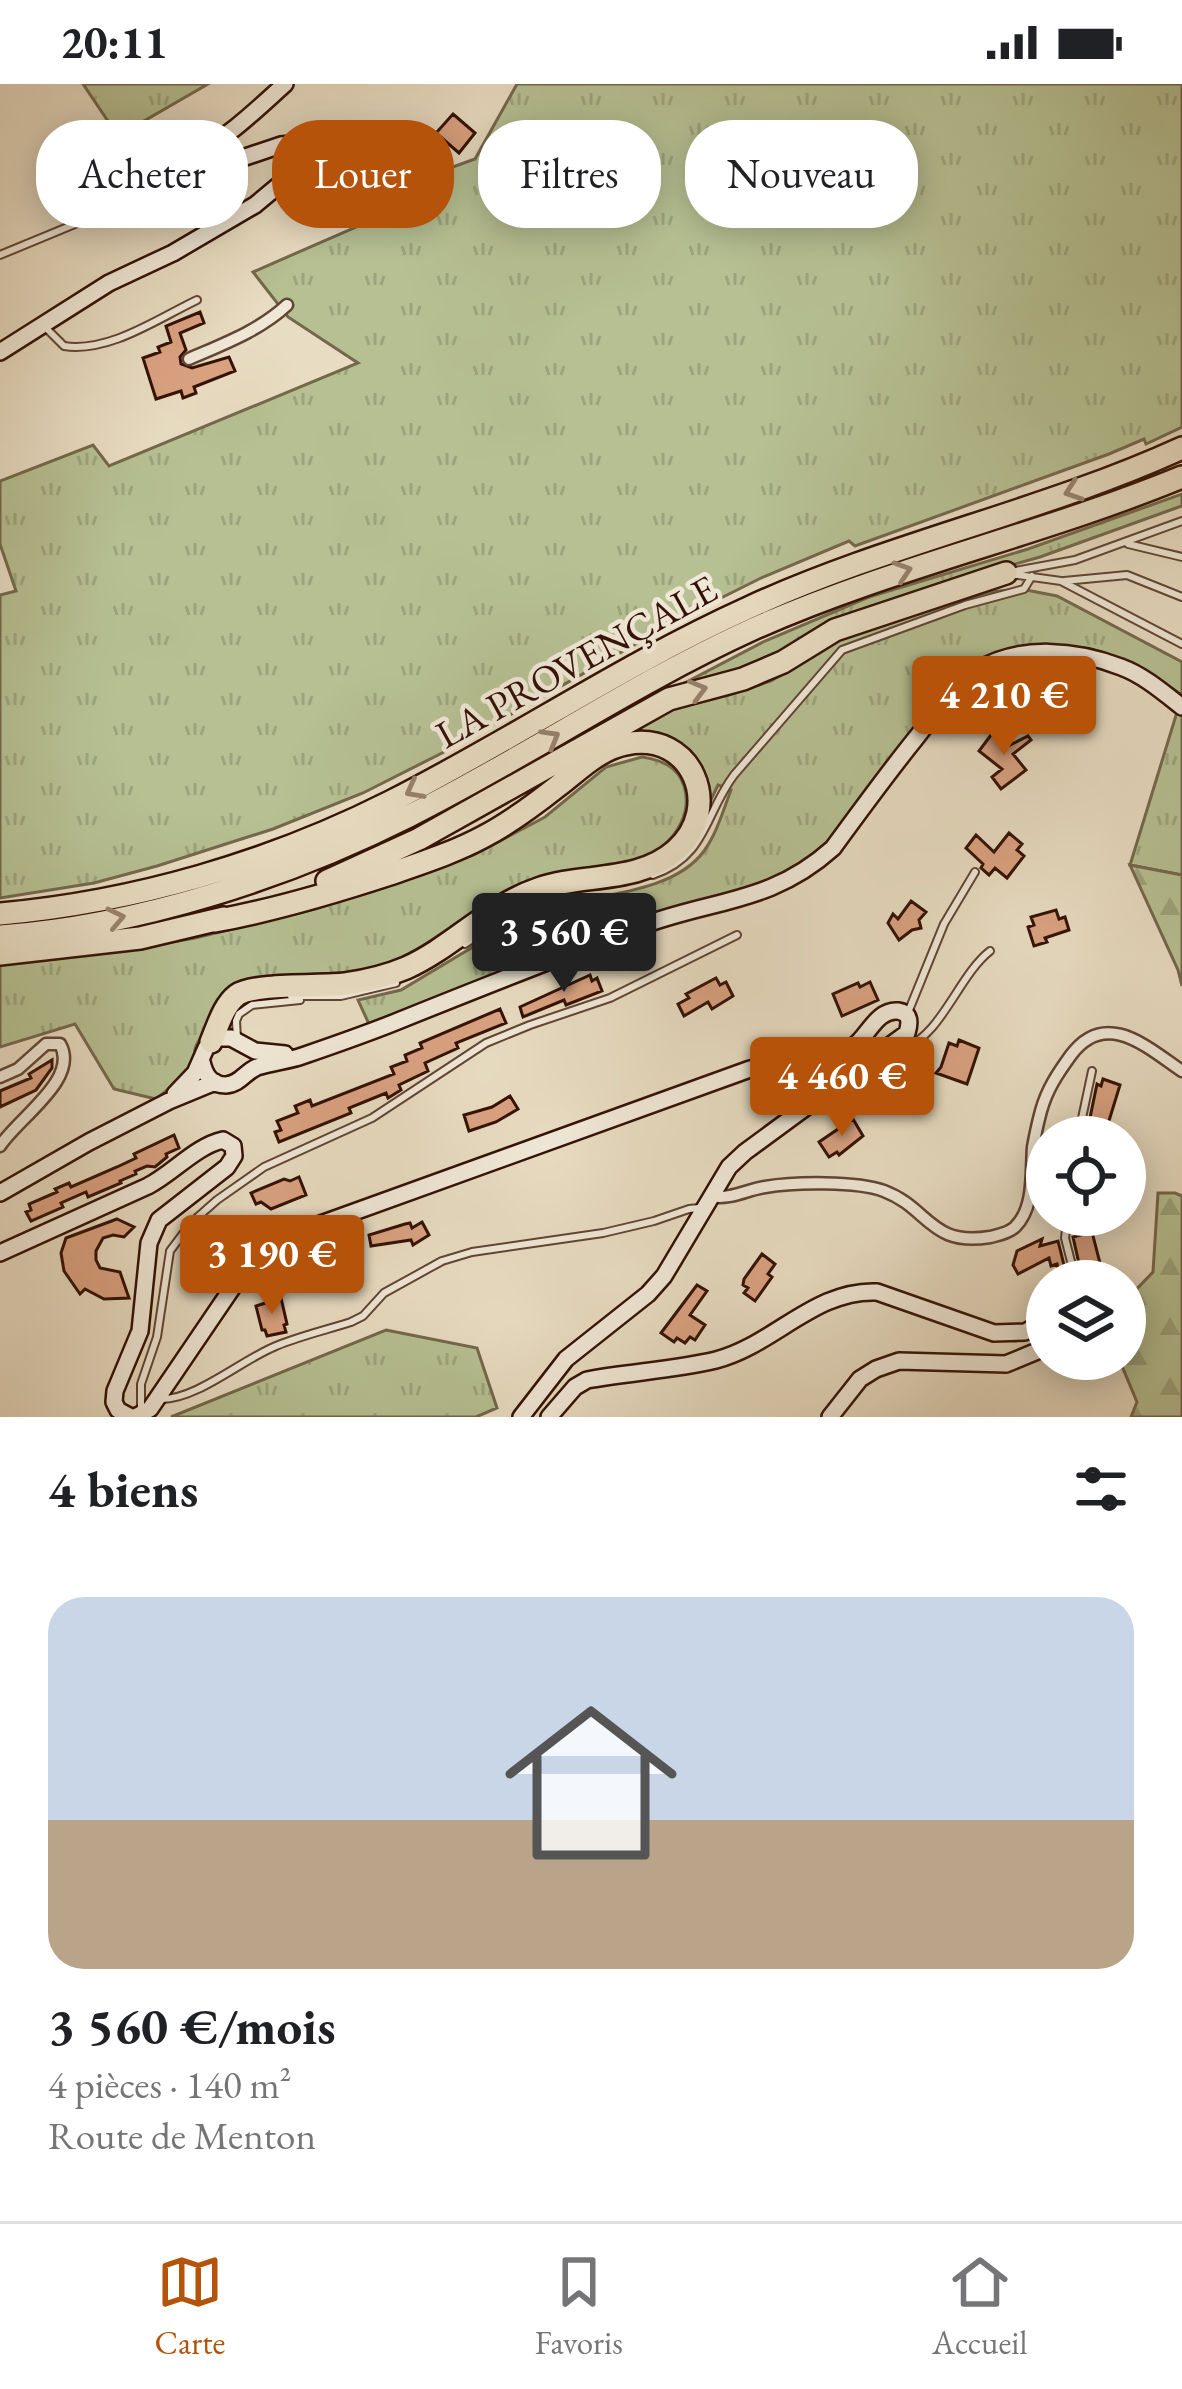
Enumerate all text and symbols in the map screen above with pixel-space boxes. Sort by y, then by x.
text: 20:11 [60,13,168,71]
chip: Acheter [36,120,248,228]
chip: Louer [272,120,454,228]
chip: Filtres [478,120,661,228]
chip: Nouveau [685,120,918,228]
one-way arrow [1064,477,1085,501]
one-way arrow [892,561,913,586]
street label: LA PROVENÇALE [427,563,726,760]
pin: 4 210 € [893,656,1115,758]
text: 4 210 € [939,669,1069,720]
one-way arrow [687,680,708,705]
one-way arrow [539,729,560,752]
one-way arrow [405,775,426,799]
pin: 3 560 € [453,893,675,995]
text: 3 560 € [499,906,629,957]
one-way arrow [105,907,125,932]
pin: 4 460 € [731,1037,953,1139]
text: 4 460 € [777,1050,907,1101]
map controls [1026,1116,1146,1380]
button: locate [1026,1116,1146,1236]
pin: 3 190 € [161,1215,383,1317]
text: 3 190 € [207,1228,337,1279]
button: layers [1026,1260,1146,1380]
text: 4 biens [48,1456,198,1522]
icon: filters [1068,1456,1134,1522]
icon: home [483,1675,699,1891]
text: 3 560 €/mois [48,1993,336,2059]
text: 4 pièces · 140 m² [48,2059,291,2110]
text: Route de Menton [48,2110,316,2161]
tab: Carte [155,2249,225,2364]
tab: Favoris [535,2249,623,2364]
tab: Accueil [932,2249,1027,2364]

